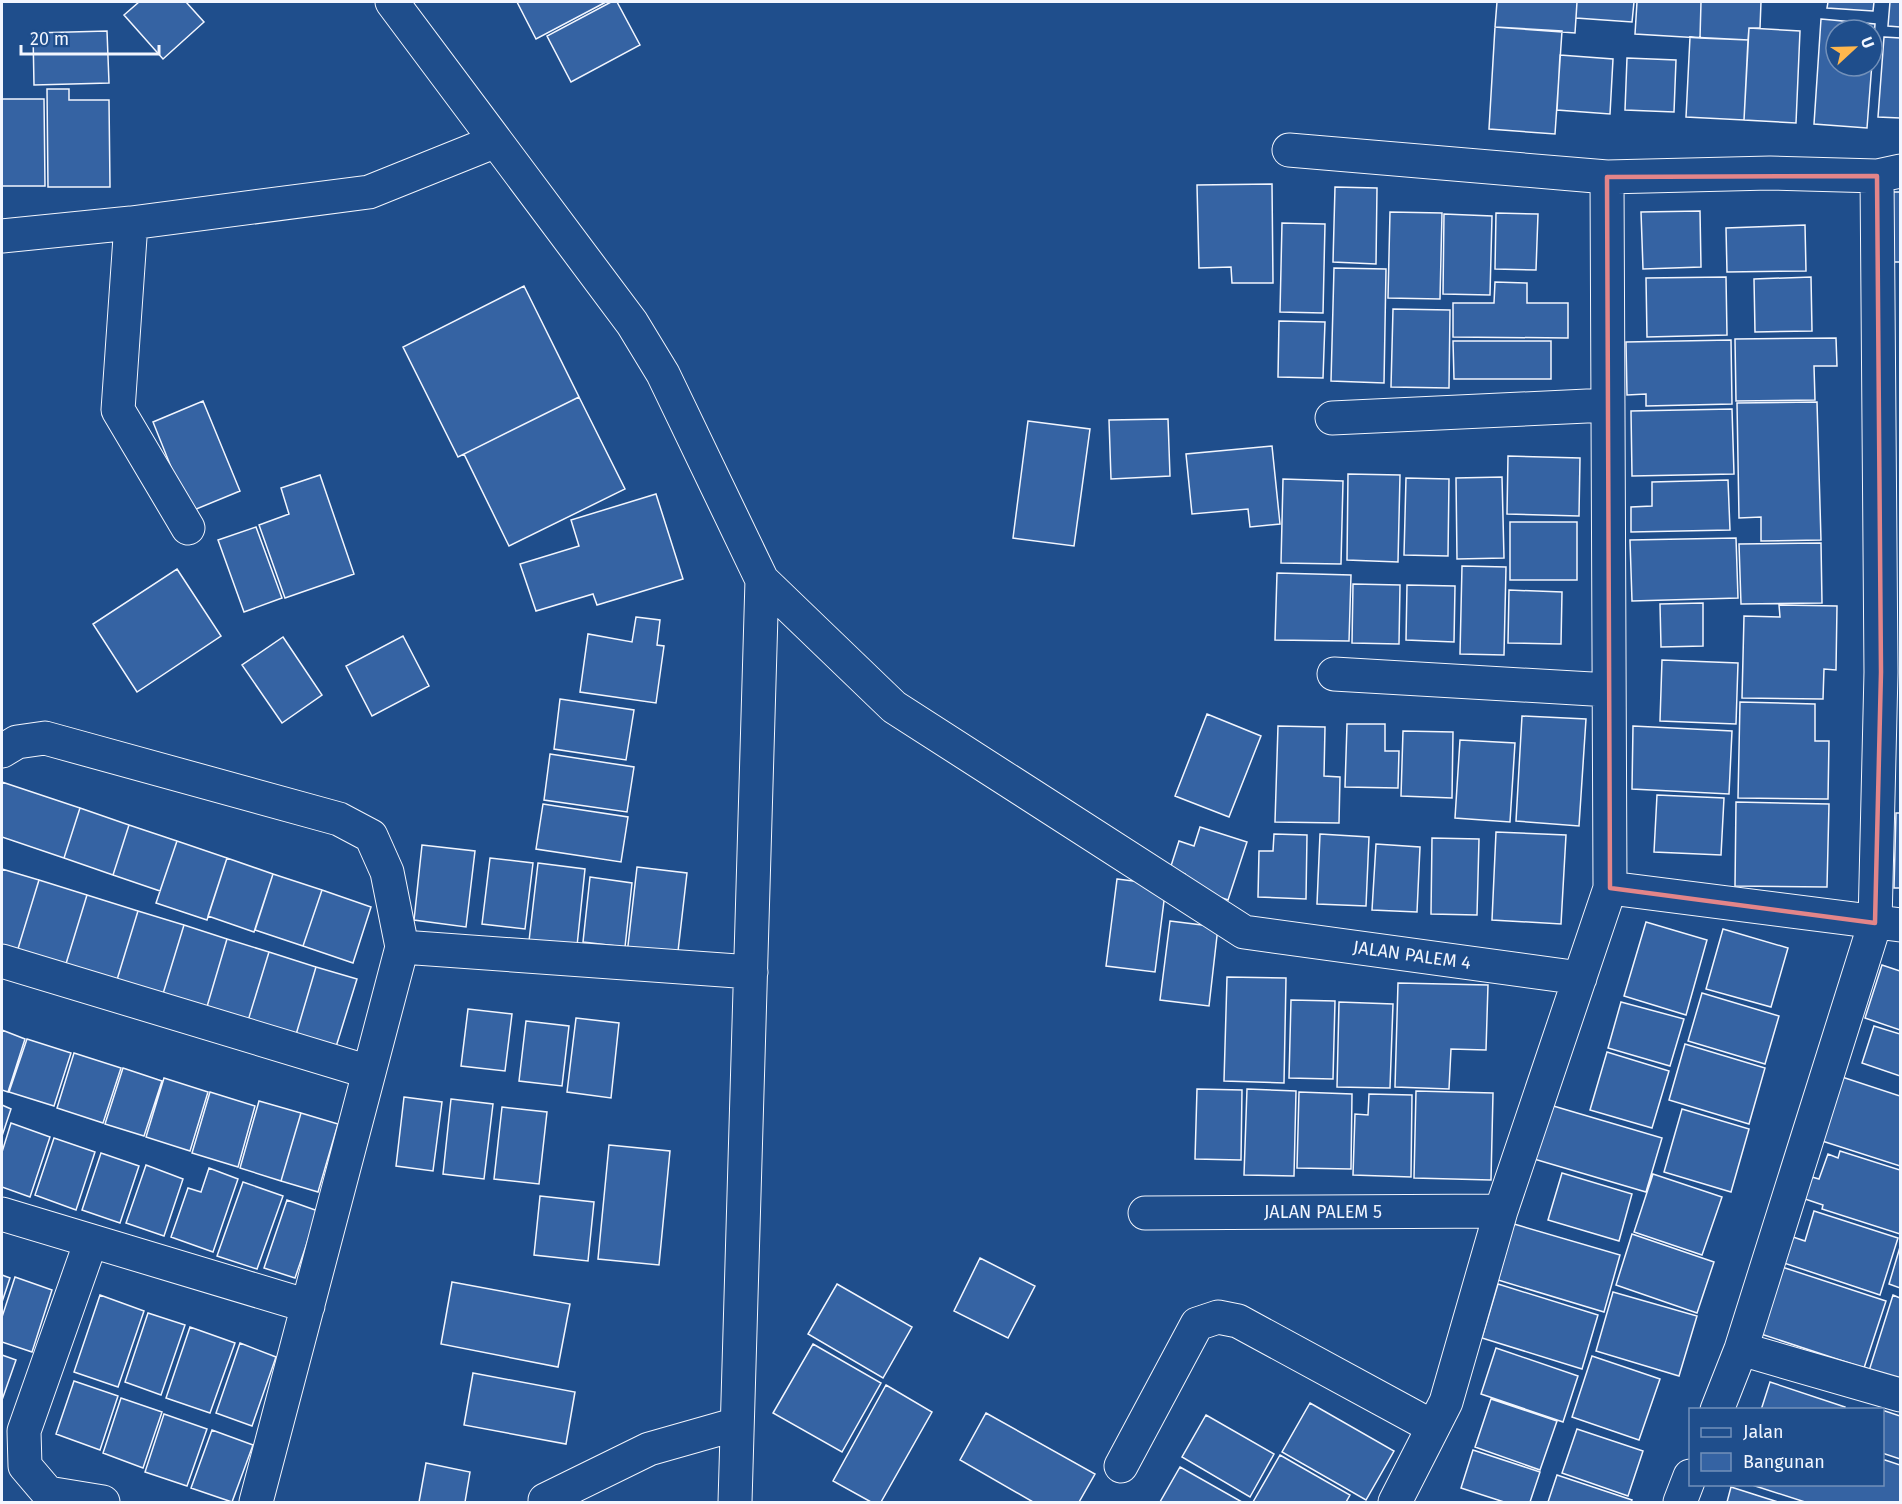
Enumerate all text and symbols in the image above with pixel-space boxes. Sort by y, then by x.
scale bar [21,18,159,56]
north arrow [1824,18,1884,78]
text: 20 m [30,28,69,50]
text: U [1857,34,1878,51]
street label: JALAN PALEM 4 [1352,936,1473,974]
street label: JALAN PALEM 5 [1264,1201,1382,1223]
legend [1689,1408,1884,1486]
text: Jalan [1743,1421,1784,1443]
text: Bangunan [1743,1451,1825,1473]

